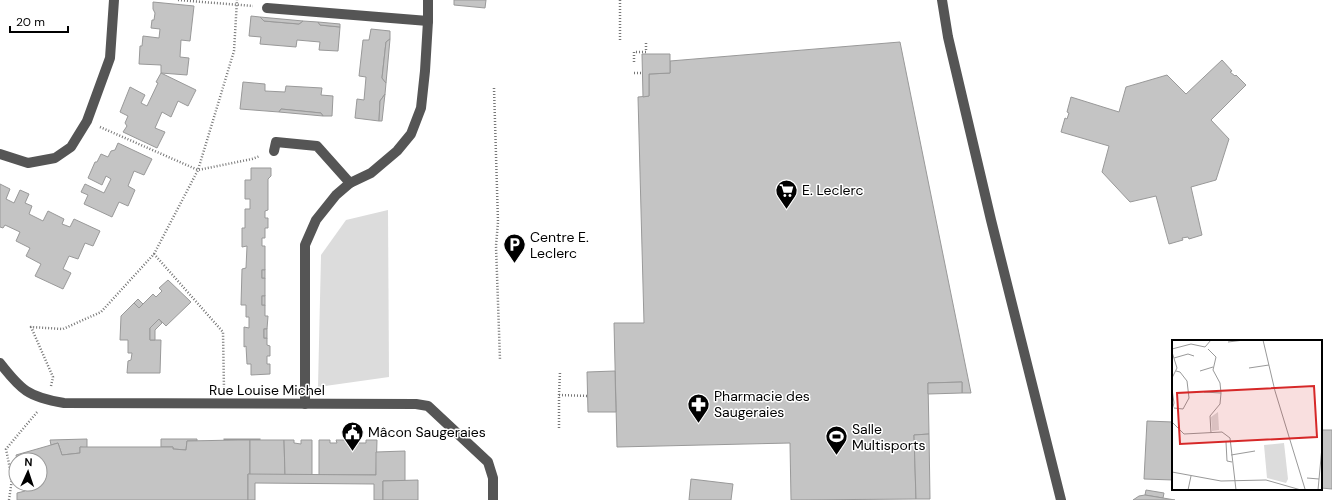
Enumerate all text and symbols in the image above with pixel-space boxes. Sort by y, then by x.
scale bar [10,8,68,34]
text: 20 m [16,14,45,30]
supermarket icon: E. Leclerc [774,177,800,210]
place label: E. Leclerc [802,181,863,199]
place label: Centre E. Leclerc [530,228,589,262]
parking icon: Centre E. Leclerc [502,232,528,265]
inset map [1172,340,1322,490]
street label: Rue Louise Michel [209,381,325,399]
place label: Pharmacie des Saugeraies [714,387,810,421]
pharmacy icon: Pharmacie des Saugeraies [685,391,711,424]
public building icon: Mâcon Saugeraies [339,419,365,452]
place label: Salle Multisports [852,420,926,454]
place label: Mâcon Saugeraies [368,423,486,441]
sports icon: Salle Multisports [824,424,850,457]
north arrow [8,452,48,492]
text: N [24,455,33,469]

